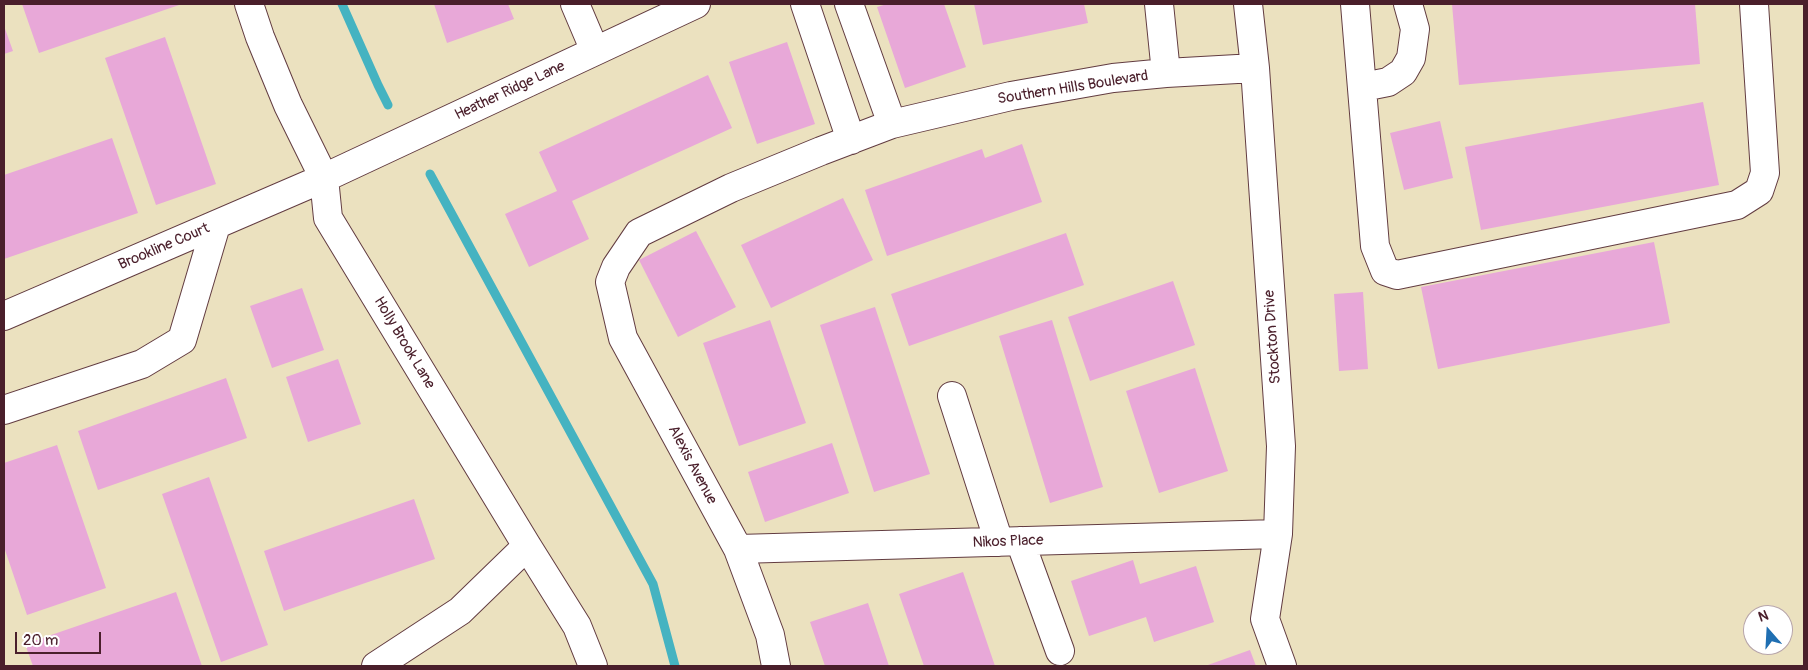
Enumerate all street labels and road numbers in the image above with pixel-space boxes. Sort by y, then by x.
street label: Heather Ridge Lane [452,58,568,124]
street label: Southern Hills Boulevard [996,67,1150,109]
street label: Brookline Court [116,220,212,274]
street label: Stockton Drive [1261,289,1285,385]
street label: Holly Brook Lane [369,294,439,392]
street label: Alexis Avenue [664,422,720,508]
street label: Nikos Place [972,532,1044,552]

